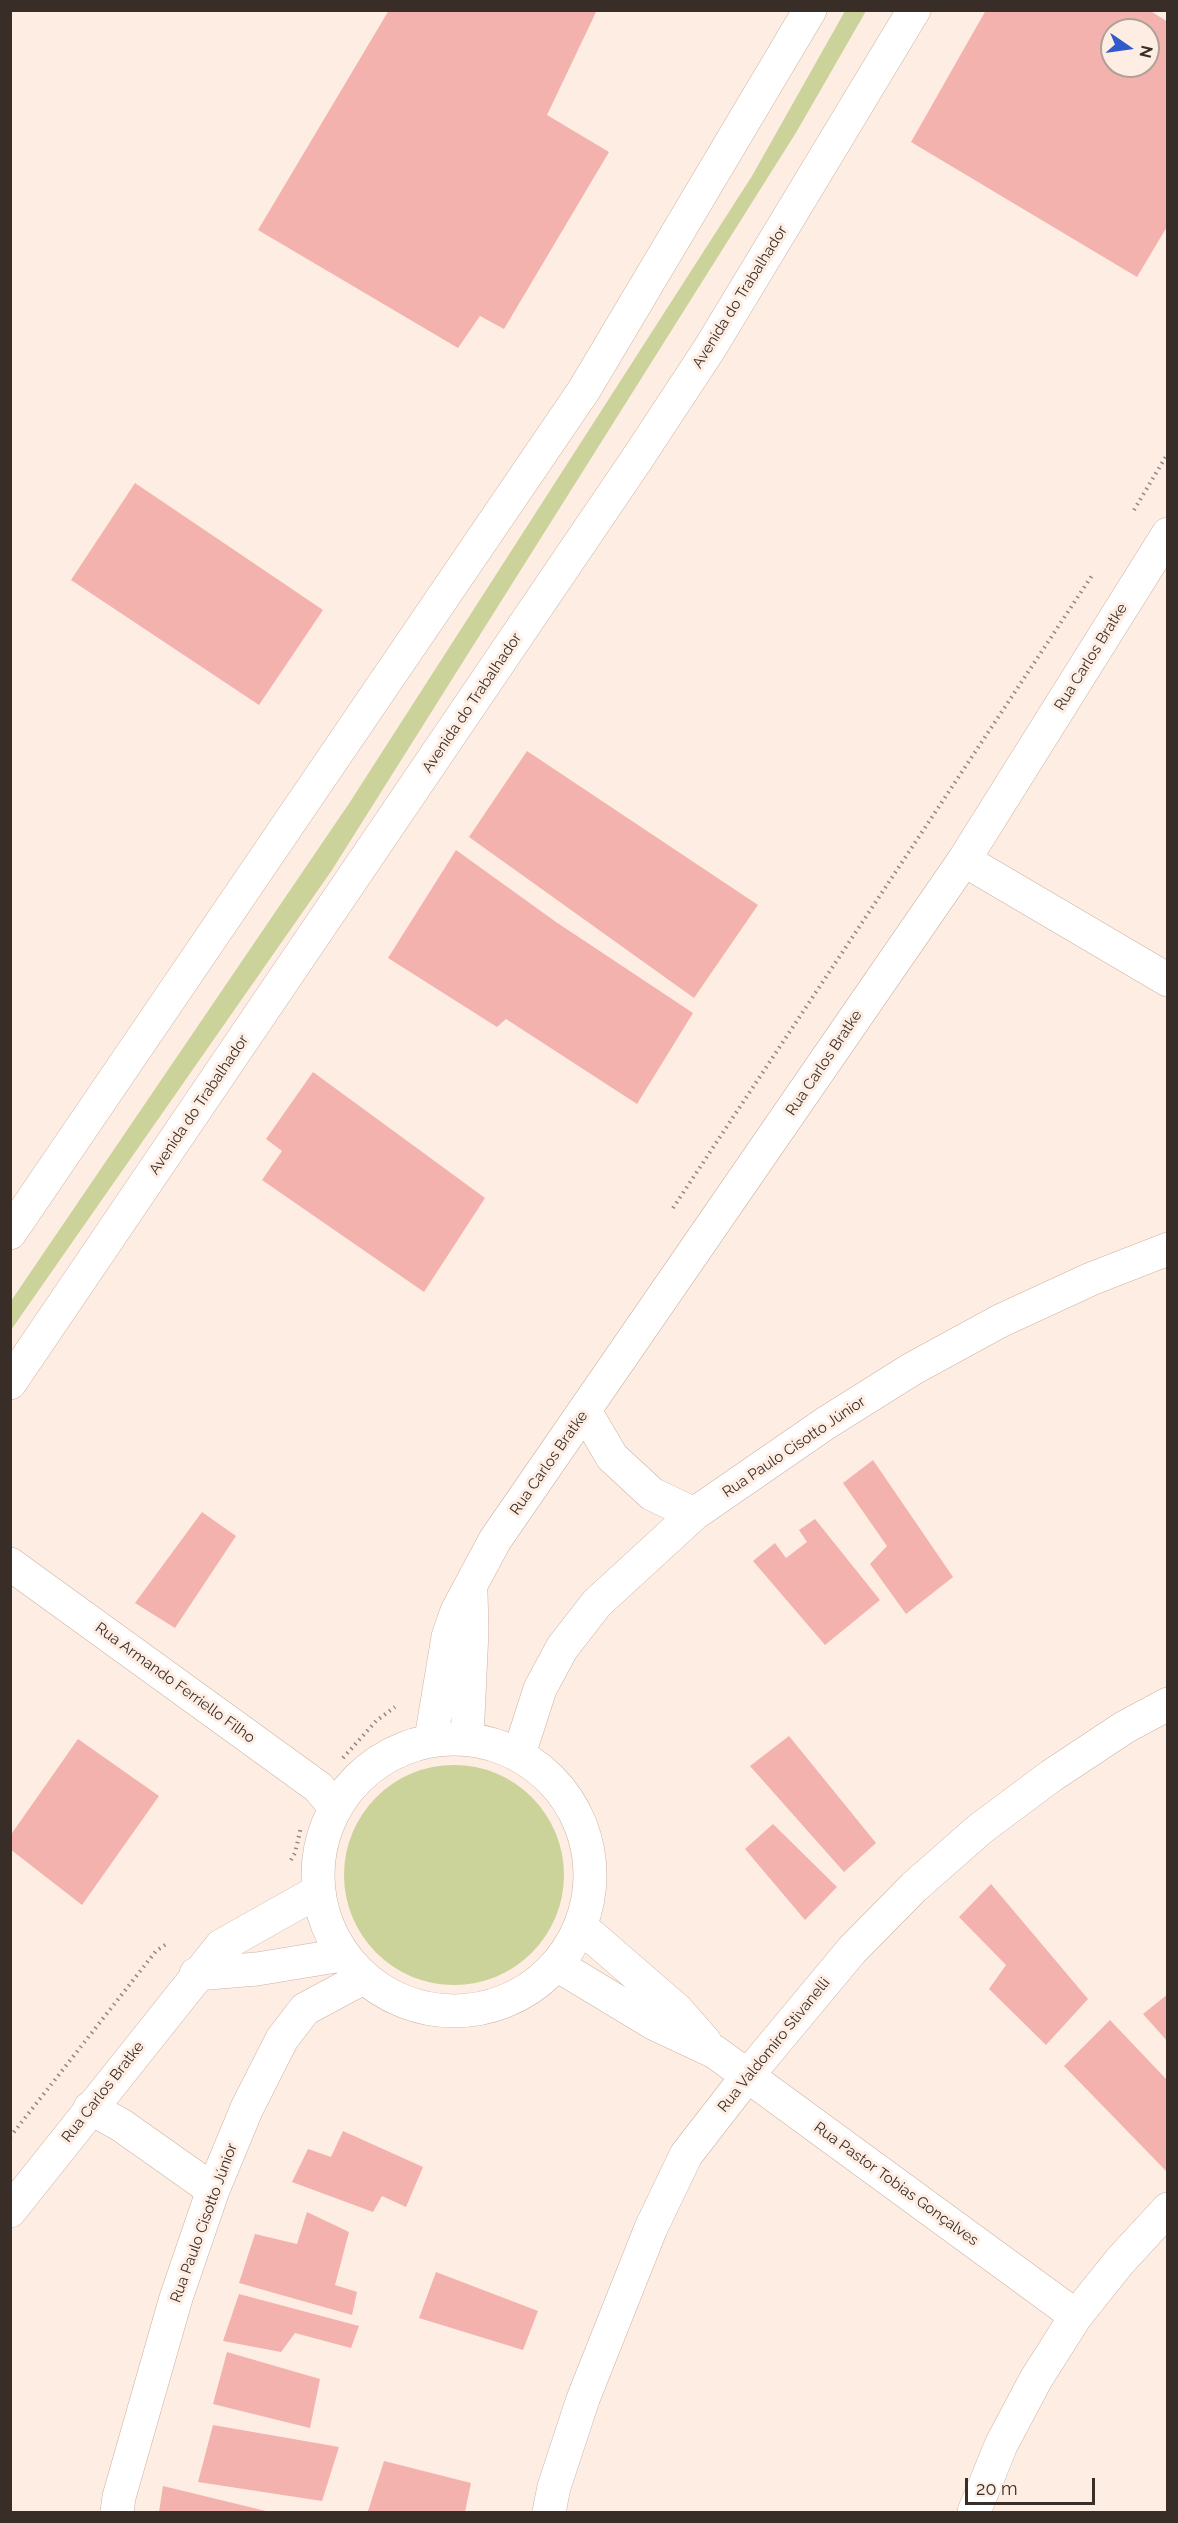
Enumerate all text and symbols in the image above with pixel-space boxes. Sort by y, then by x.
north arrow [1100,18,1160,78]
text: N [1135,44,1157,60]
street label: Avenida do Trabalhador [689,222,791,372]
street label: Rua Carlos Bratke [1051,600,1131,714]
street label: Avenida do Trabalhador [418,630,526,776]
street label: Rua Carlos Bratke [782,1007,866,1119]
street label: Avenida do Trabalhador [145,1032,253,1178]
street label: Rua Paulo Cisotto Júnior [719,1392,869,1502]
street label: Rua Carlos Bratke [506,1407,592,1519]
street label: Rua Armando Ferriello Filho [92,1619,258,1747]
street label: Rua Valdomiro Stivanelli [714,1974,834,2116]
street label: Rua Carlos Bratke [58,2038,148,2146]
street label: Rua Pastor Tobias Gonçalves [810,2118,982,2250]
street label: Rua Paulo Cisotto Júnior [167,2141,241,2305]
scale bar [968,2466,1098,2504]
text: 20 m [976,2478,1018,2499]

